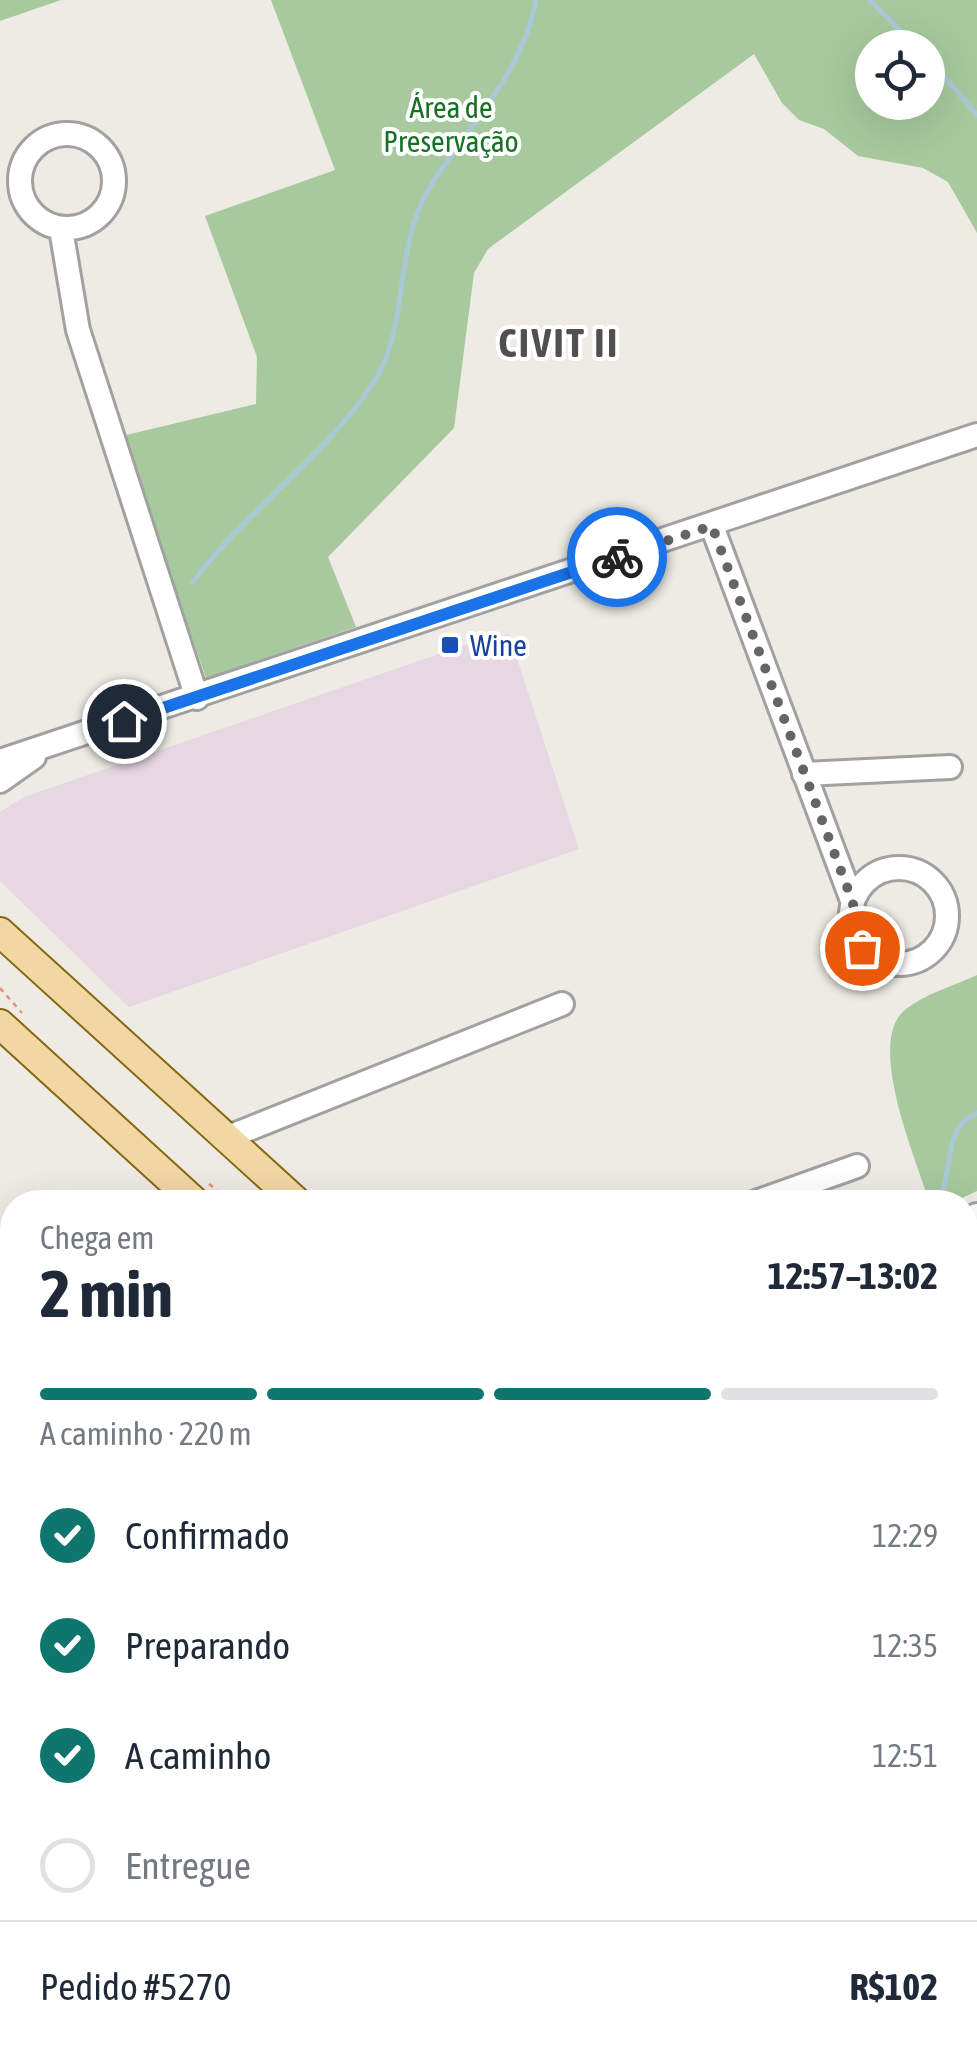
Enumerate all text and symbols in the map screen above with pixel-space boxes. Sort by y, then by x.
map controls [855,30,945,120]
button: locate [855,30,945,120]
park label: Área de Preservação [383,90,519,158]
district label: CIVIT II [498,320,620,365]
courier [567,507,667,607]
icon: bike [590,530,645,585]
place label: Wine [470,628,527,662]
marker: Wine [439,634,461,656]
pin [82,679,167,764]
icon: home [97,694,152,749]
pin [820,906,905,991]
icon: bag [835,921,890,976]
text: Chega em [40,1219,154,1256]
text: 12:57–13:02 [768,1254,938,1297]
text: 2 min [40,1256,173,1331]
text: A caminho · 220 m [40,1415,251,1452]
icon: check [40,1508,95,1563]
text: Confirmado [125,1514,290,1557]
text: 12:29 [872,1517,938,1554]
icon: check [40,1618,95,1673]
text: Preparando [125,1624,290,1667]
text: 12:35 [872,1627,938,1664]
icon: check [40,1728,95,1783]
text: A caminho [125,1734,271,1777]
text: 12:51 [872,1737,938,1774]
text: Entregue [125,1844,251,1887]
text: Pedido #5270 [40,1965,231,2008]
text: R$102 [849,1965,938,2008]

